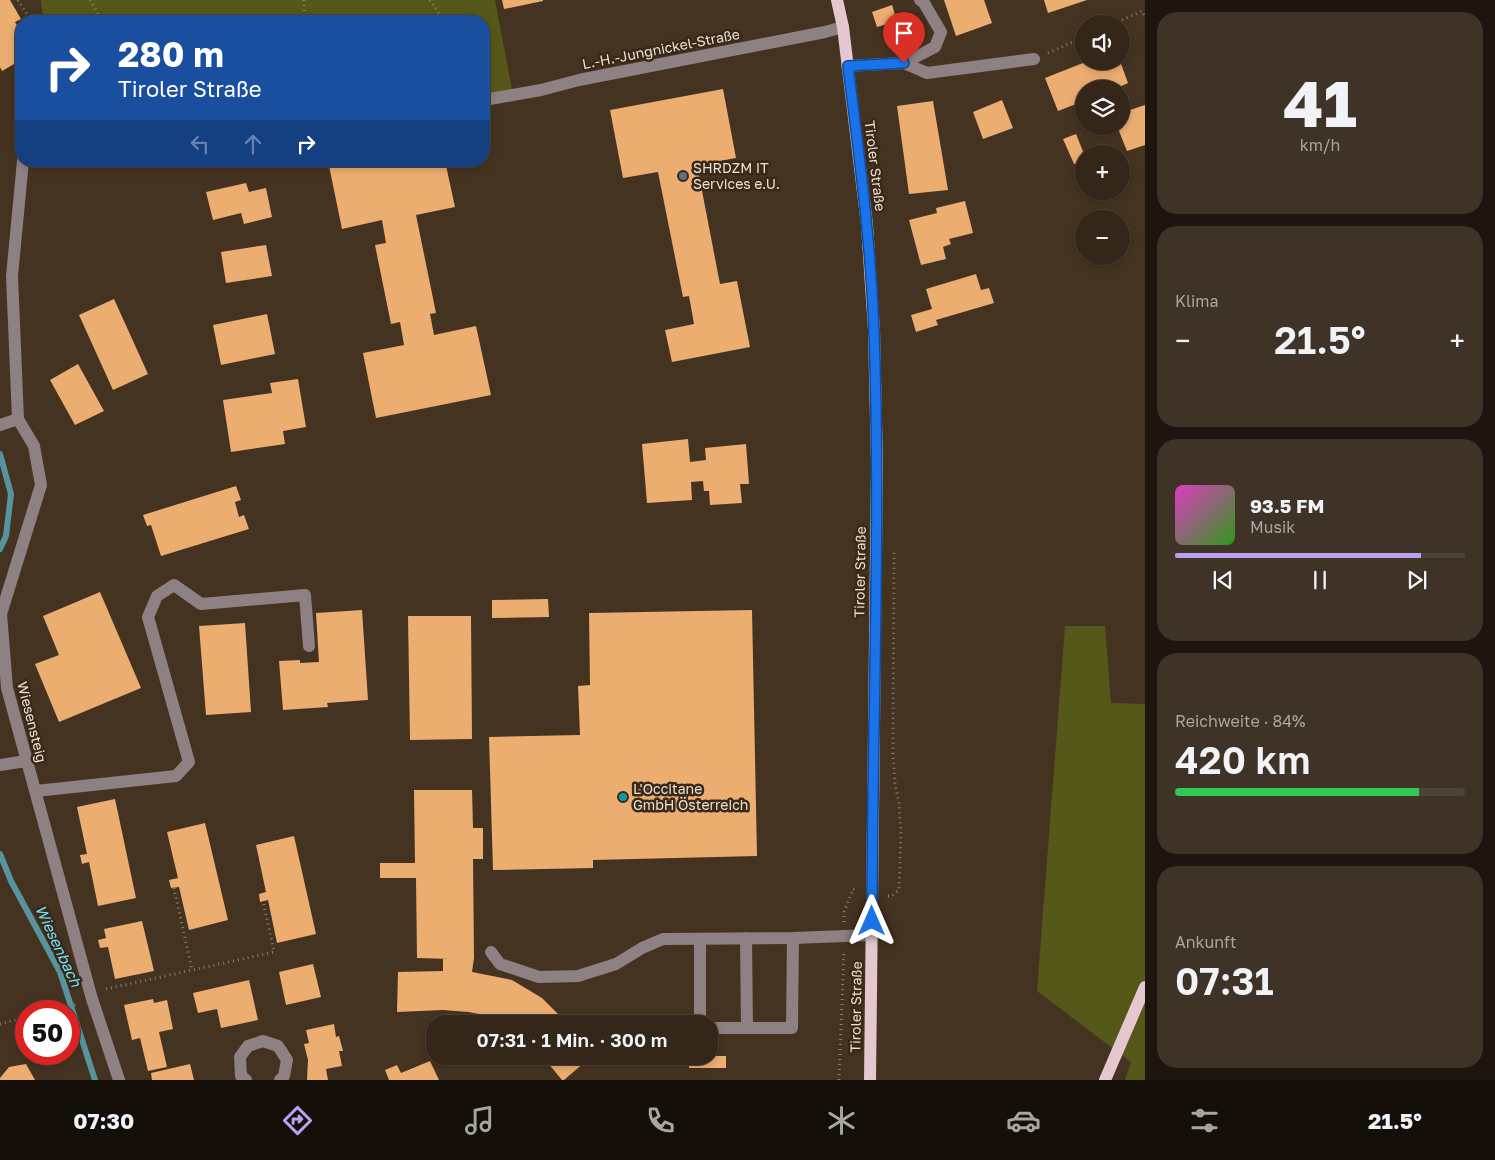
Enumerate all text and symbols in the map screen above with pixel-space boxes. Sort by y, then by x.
pin [883,12,925,63]
map controls [1075,15,1130,265]
button: sound [1075,15,1130,70]
icon: arrive [890,19,918,47]
street label: L.-H.-Jungnickel-Straße [581,25,741,72]
text: 280 m [118,33,224,75]
icon: right [35,35,100,100]
text: 41 [1283,63,1357,141]
text: Tiroler Straße [118,75,262,102]
button: layers [1075,80,1130,135]
street label: Tiroler Straße [861,120,889,212]
icon: left [186,130,214,158]
icon: ahead [239,130,267,158]
icon: right [292,130,320,158]
text: km/h [1300,135,1340,155]
button: + [1075,145,1130,200]
place label: SHRDZM IT Services e.U. [693,159,780,192]
marker: SHRDZM IT Services e.U. [677,170,689,182]
button: − [1075,210,1130,265]
text: Klima [1175,291,1219,311]
text: 21.5° [1274,317,1366,362]
text: − [1175,324,1190,357]
text: + [1450,324,1465,357]
text: 93.5 FM [1250,494,1324,517]
text: Musik [1250,517,1295,537]
street label: Tiroler Straße [850,526,869,618]
icon: previous [1209,566,1237,594]
icon: pause [1306,566,1334,594]
icon: next [1403,566,1431,594]
street label: Wiesensteig [14,680,51,764]
text: Reichweite · 84% [1175,711,1306,731]
text: 420 km [1175,737,1311,782]
place label: L'Occitane GmbH Österreich [633,780,748,813]
marker: L'Occitane GmbH Österreich [617,791,629,803]
position arrow [845,894,897,946]
water label: Wiesenbach [32,902,86,990]
text: Ankunft [1175,932,1237,952]
text: 07:31 [1175,958,1274,1003]
street label: Tiroler Straße [846,961,865,1053]
speed limit sign: 50 [15,1000,80,1065]
text: 07:31 · 1 Min. · 300 m [477,1028,667,1051]
icon: directions [280,1103,315,1138]
icon: music [462,1103,497,1138]
icon: phone [643,1103,678,1138]
icon: climate [824,1103,859,1138]
icon: car [1006,1103,1041,1138]
icon: filters [1187,1103,1222,1138]
text: 07:30 [73,1107,134,1134]
text: 21.5° [1368,1107,1422,1134]

